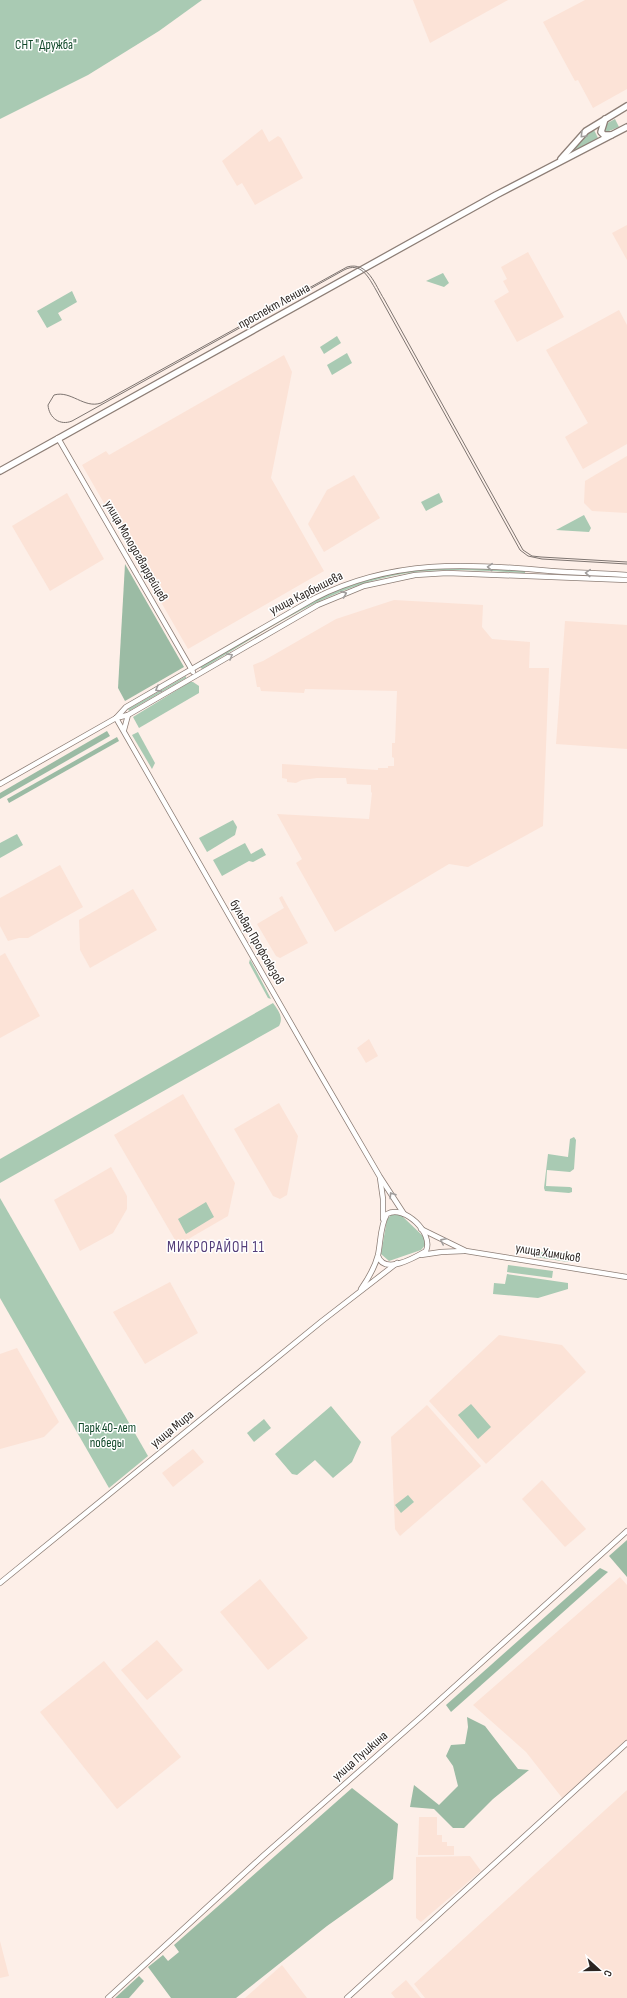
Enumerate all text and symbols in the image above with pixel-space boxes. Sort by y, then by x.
park label: СНТ "Дружба" [15,37,77,53]
one-way arrow [580,130,588,138]
street label: проспект Ленина [235,280,313,332]
street label: улица Молодогвардейцев [101,498,171,604]
one-way arrow [487,562,493,571]
street label: улица Карбышева [267,568,345,618]
one-way arrow [585,568,591,577]
one-way arrow [340,590,347,599]
one-way arrow [225,654,233,661]
one-way arrow [155,684,162,691]
street label: бульвар Профсоюзов [226,897,288,987]
one-way arrow [389,1193,396,1200]
district label: МИКРОРАЙОН 11 [167,1238,265,1257]
one-way arrow [440,1238,448,1245]
street label: улица Химиков [514,1240,582,1266]
street label: улица Мира [147,1407,197,1451]
park label: Парк 40-лет победы [78,1420,136,1451]
street label: улица Пушкина [329,1728,391,1784]
north arrow [579,1950,619,1990]
text: С [601,1968,615,1979]

